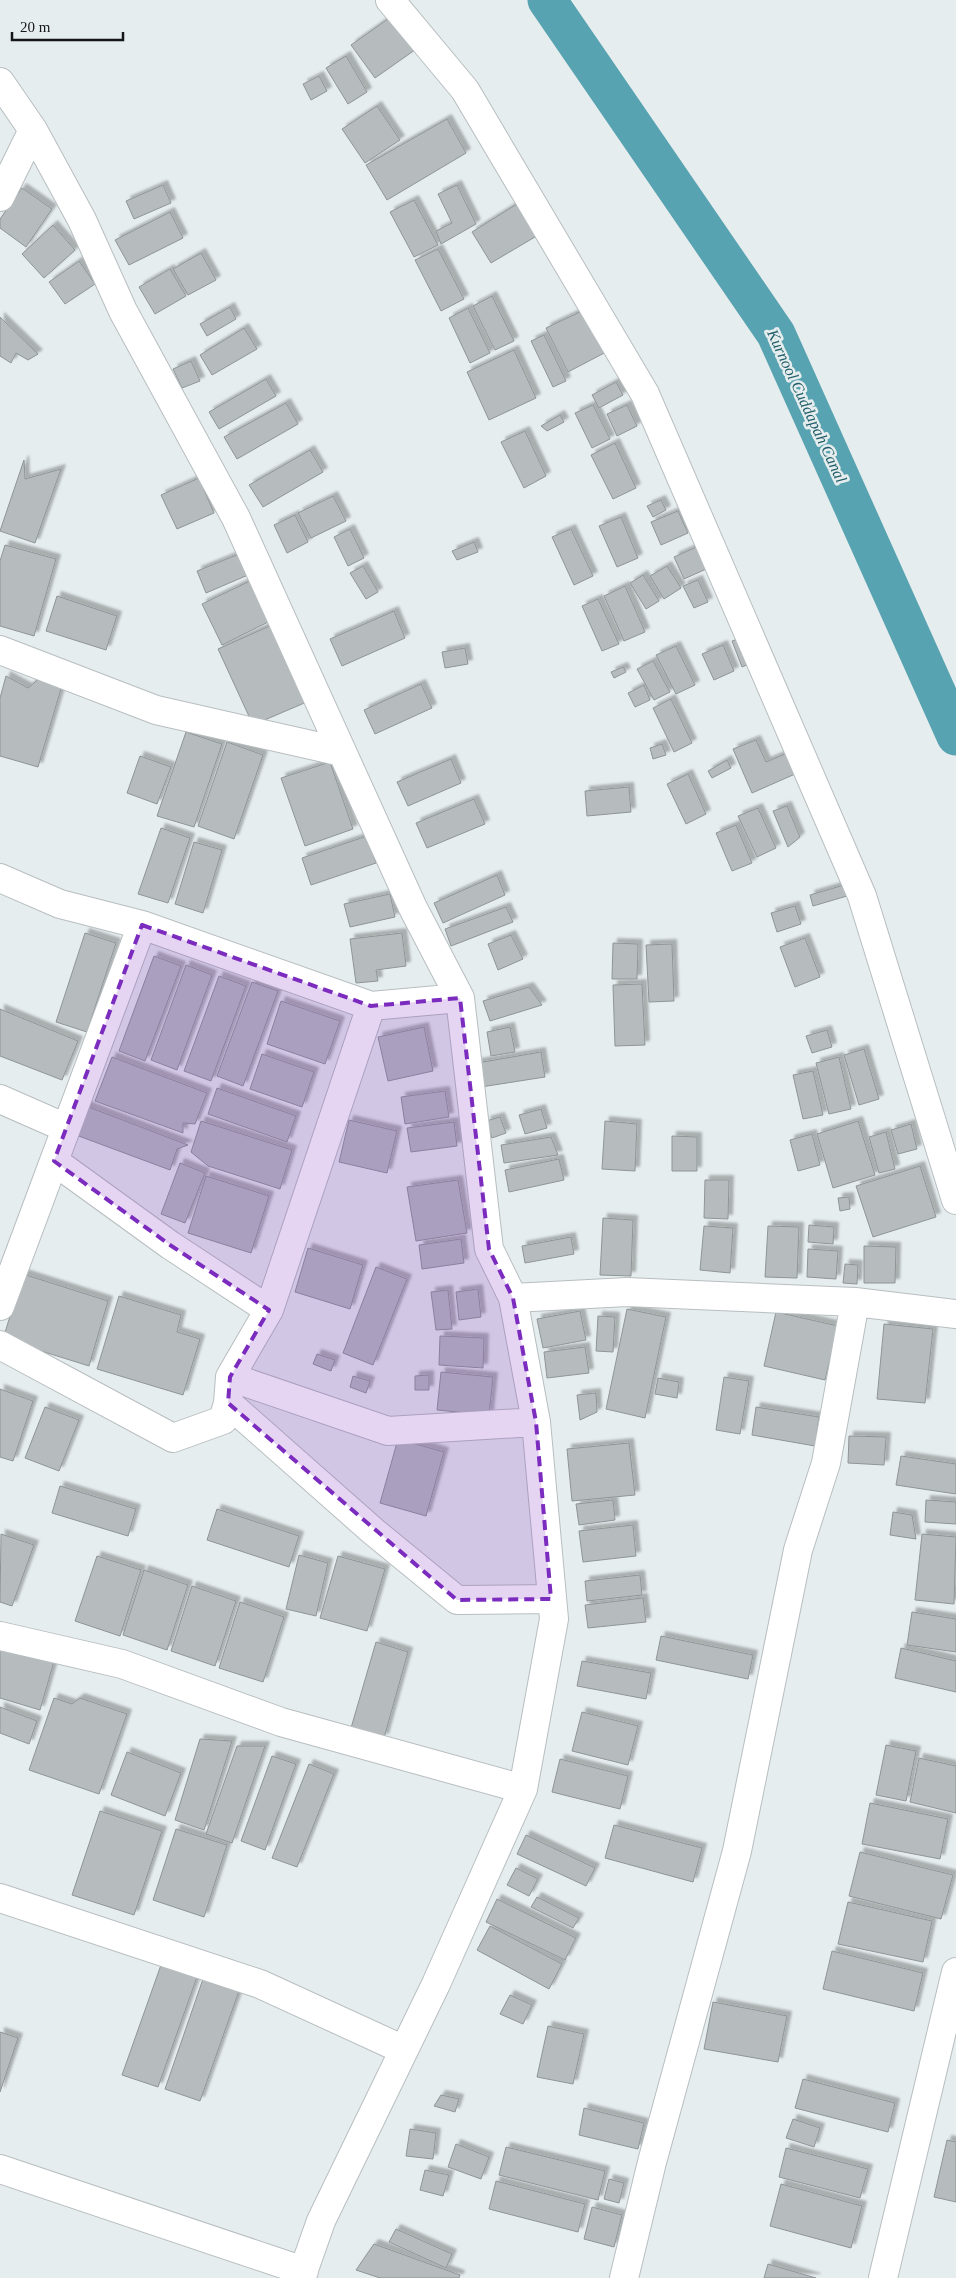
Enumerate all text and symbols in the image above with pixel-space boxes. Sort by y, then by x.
scale bar [12,10,124,42]
text: 20 m [20,19,51,35]
water label: Kurnool Cuddapah Canal [763,326,850,486]

